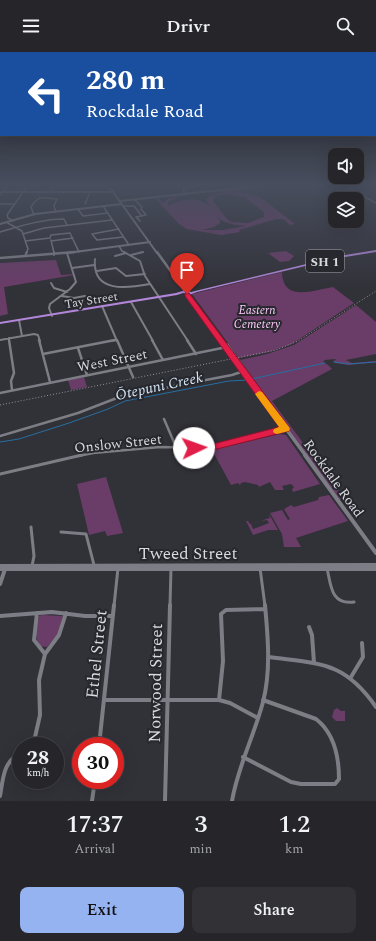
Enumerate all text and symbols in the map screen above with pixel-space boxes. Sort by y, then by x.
text: Drivr [166,13,210,40]
icon: menu [20,15,42,37]
icon: search [334,15,356,37]
text: 280 m [86,59,165,102]
icon: left [20,68,72,120]
text: Rockdale Road [86,98,204,125]
map controls [328,148,364,228]
button: sound [328,148,364,184]
button: layers [328,192,364,228]
road number: SH 1 [306,250,344,272]
pin [170,253,204,294]
icon: arrive [176,259,198,281]
street label: Tay Street [63,287,119,314]
park label: Eastern Cemetery [234,301,281,334]
street label: West Street [75,343,149,378]
water label: Ōtepuni Creek [113,366,205,407]
position arrow [173,427,215,469]
street label: Onslow Street [73,428,163,459]
street label: Rockdale Road [298,435,369,522]
street label: Tweed Street [138,541,238,567]
street label: Ethel Street [79,608,115,700]
street label: Norwood Street [142,623,170,743]
speed limit sign: 30 [72,737,124,789]
text: 28 [27,743,49,773]
text: km/h [27,765,49,781]
text: 17:37 [66,807,124,843]
text: 3 [194,807,207,843]
text: 1.2 [278,807,310,843]
text: Arrival [74,839,115,859]
text: min [189,839,212,859]
text: km [285,839,303,859]
button: Exit [20,887,184,933]
button: Share [192,887,356,933]

